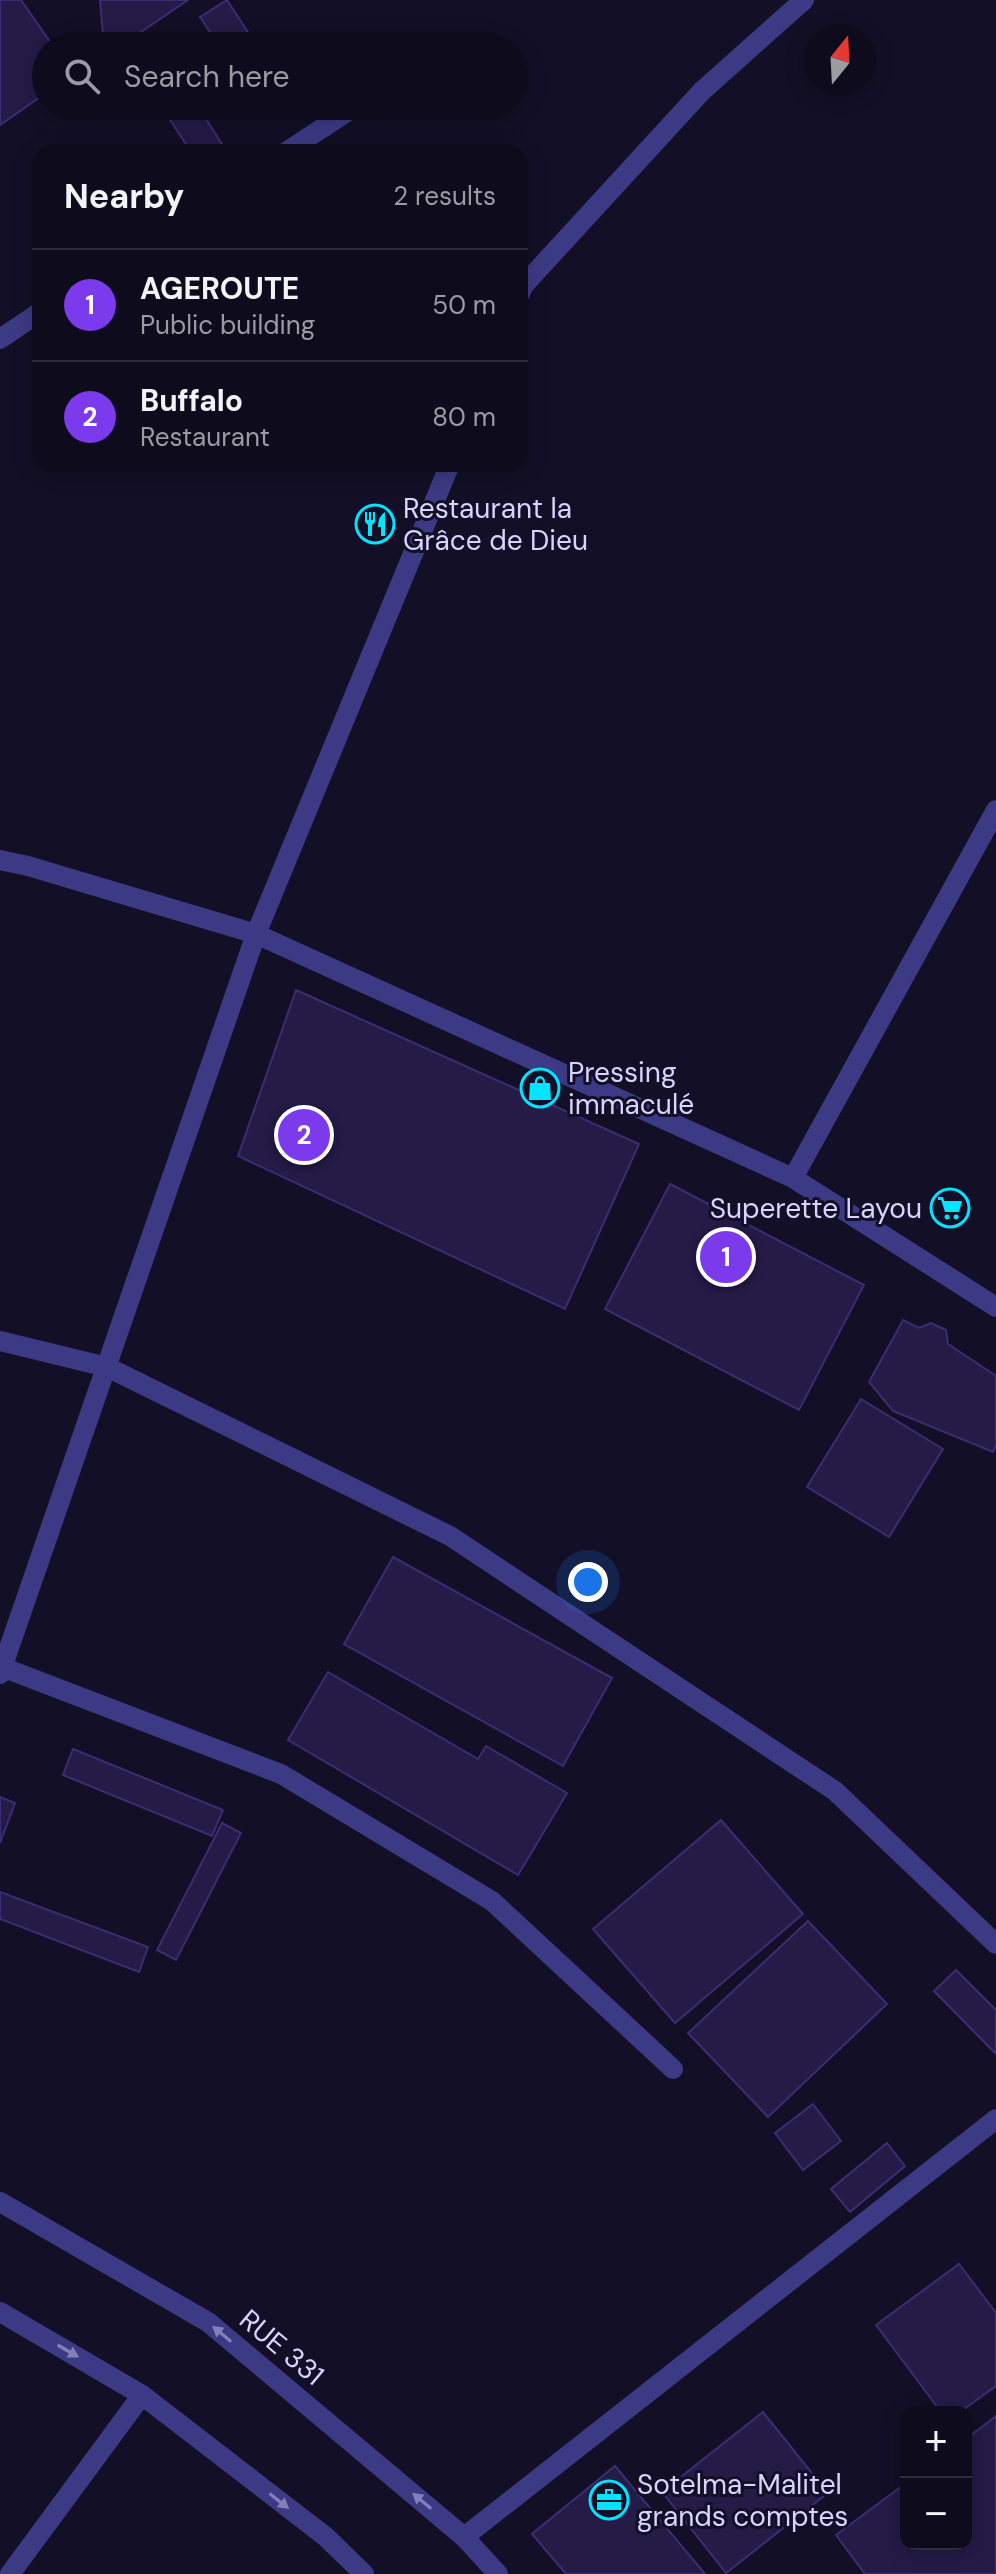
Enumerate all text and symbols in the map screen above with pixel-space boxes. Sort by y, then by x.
north arrow [804,24,876,96]
search box [32,32,528,120]
icon: search [60,54,104,98]
text: Search here [124,57,290,96]
text: Nearby [64,174,184,219]
text: 2 results [393,179,496,213]
text: AGEROUTE [140,269,299,308]
text: 1 [85,288,95,322]
text: 50 m [432,288,496,322]
text: Public building [140,308,315,342]
text: Buffalo [140,381,243,420]
text: 2 [82,400,98,434]
text: 80 m [432,400,496,434]
text: Restaurant [140,420,270,454]
place label: Restaurant la Grâce de Dieu [403,490,588,559]
restaurant icon: Restaurant la Grâce de Dieu [354,503,396,545]
place label: Pressing immaculé [568,1054,694,1123]
shop icon: Pressing immaculé [519,1067,561,1109]
pin: 2 [278,1105,330,1165]
supermarket icon: Superette Layou [929,1187,971,1229]
place label: Superette Layou [710,1190,922,1227]
pin: 1 [700,1227,752,1287]
your location [568,1562,608,1602]
street label: RUE 331 [232,2301,332,2394]
one-way arrow [213,2326,233,2343]
one-way arrow [56,2344,79,2358]
map controls [900,2406,972,2550]
button: + [900,2406,972,2478]
place label: Sotelma-Malitel grands comptes [637,2466,848,2535]
button: − [900,2478,972,2550]
office icon: Sotelma-Malitel grands comptes [588,2479,630,2521]
one-way arrow [269,2493,289,2509]
one-way arrow [412,2493,432,2510]

